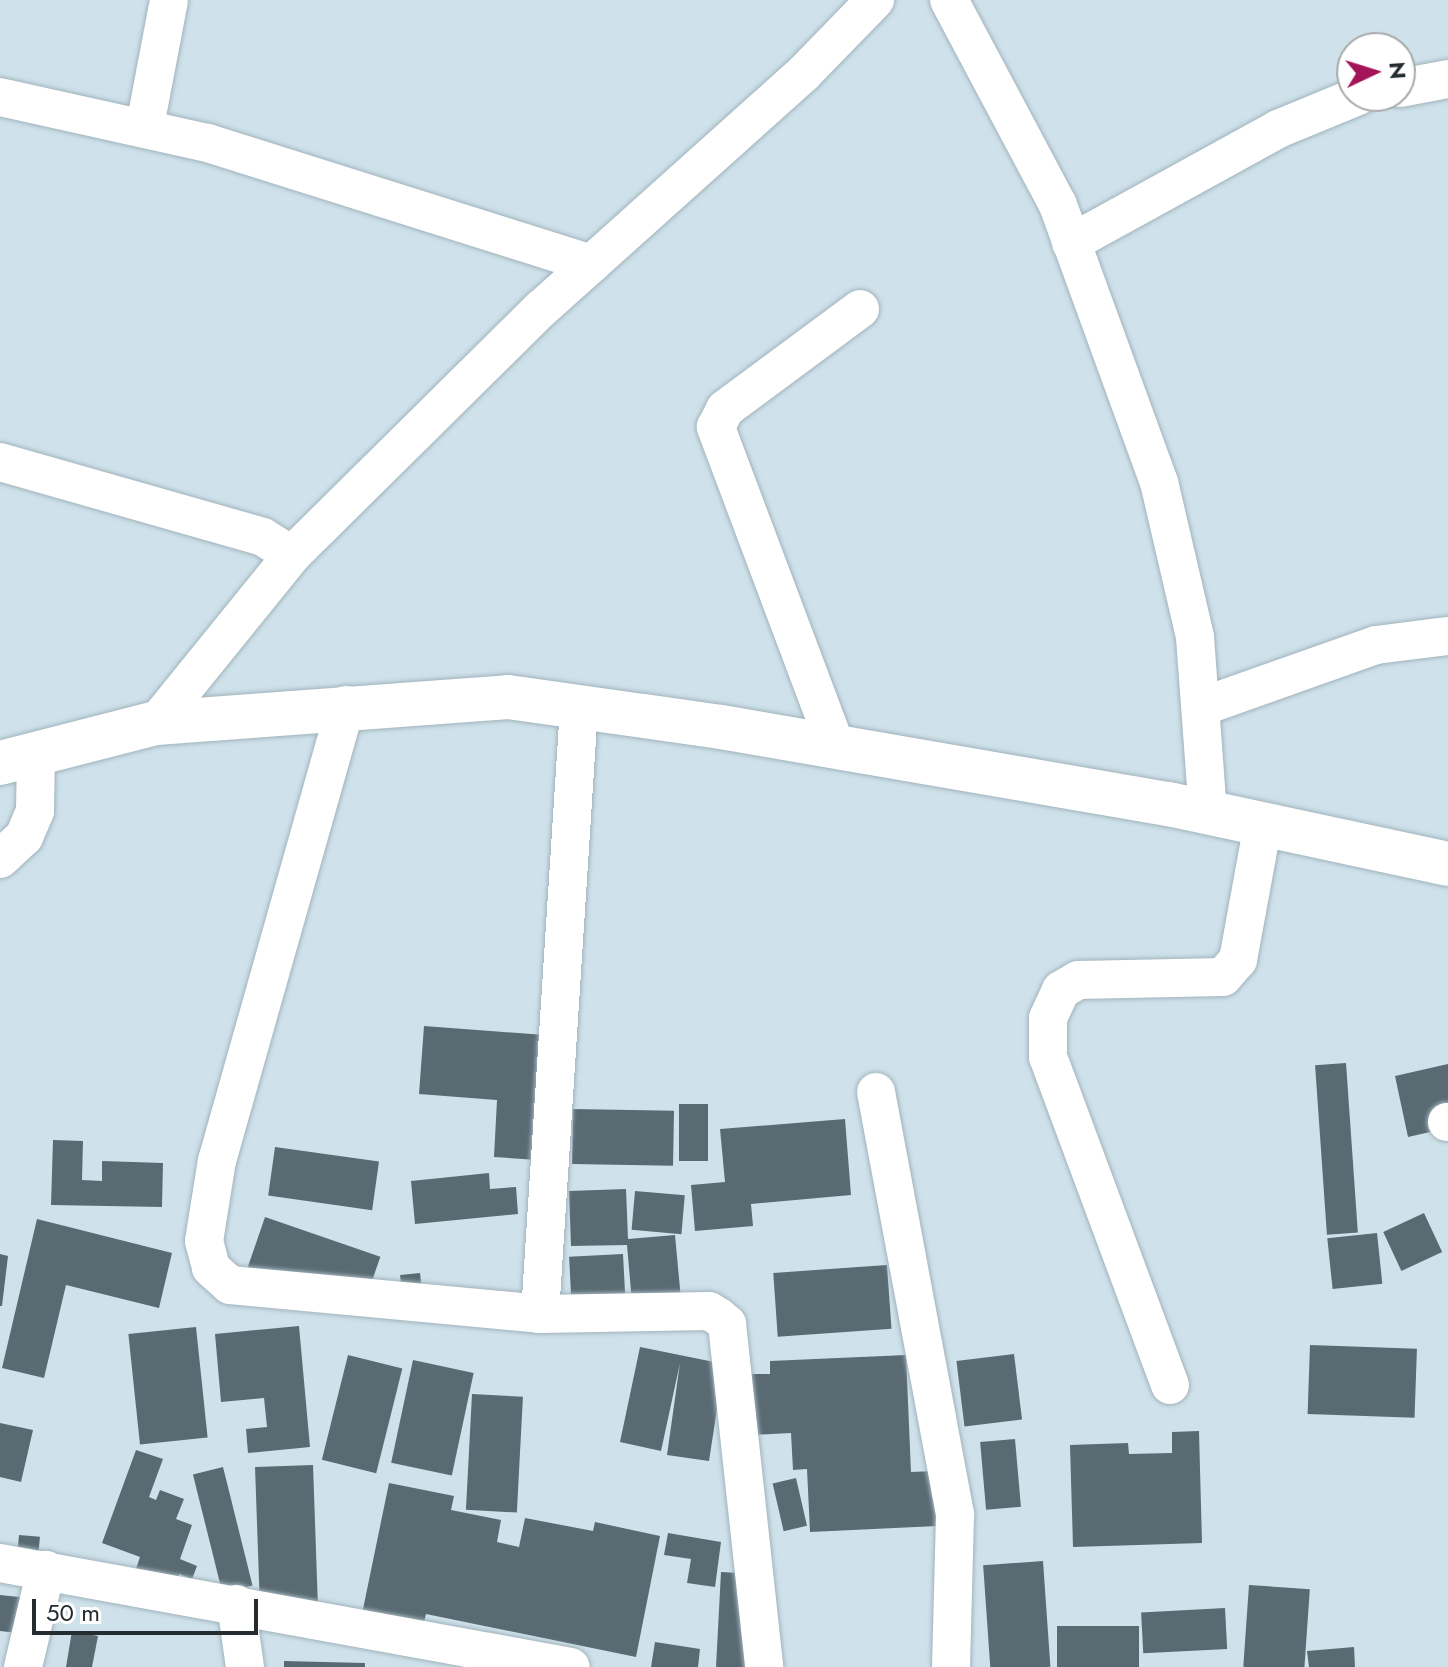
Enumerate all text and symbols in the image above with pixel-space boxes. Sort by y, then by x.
north arrow [1336,32,1416,112]
text: N [1381,61,1415,80]
scale bar [36,1583,262,1633]
text: 50 m [46,1595,100,1630]

